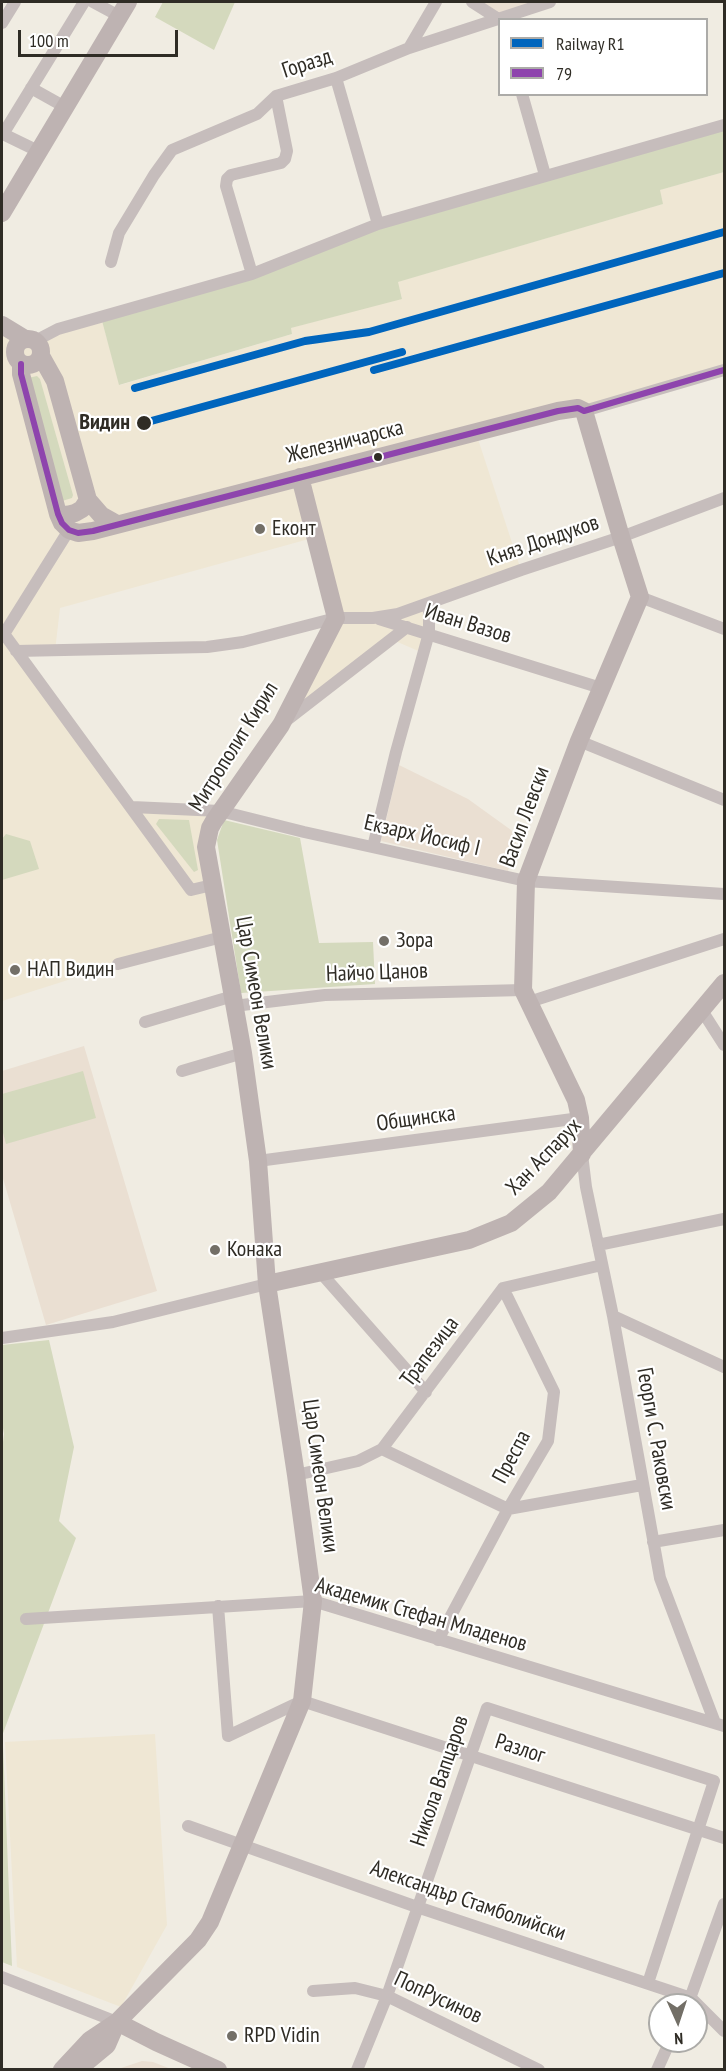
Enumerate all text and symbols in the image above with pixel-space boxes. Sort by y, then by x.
scale bar [21,18,182,56]
legend [498,18,708,96]
text: 100 m [29,29,69,52]
text: Railway R1 [556,32,625,55]
street label: Горазд [279,44,335,84]
text: 79 [556,62,572,85]
place label: Видин [79,410,130,436]
marker: Видин [135,414,153,432]
street label: Железничарска [284,415,406,469]
unlabelled marker [372,451,384,463]
street label: Княз Дондуков [484,510,602,572]
place label: Еконт [272,516,316,542]
marker: Еконт [253,522,267,536]
street label: Иван Вазов [422,598,514,650]
street label: Митрополит Кирил [184,677,284,817]
street label: Васил Левски [495,763,555,871]
street label: Екзарх Йосиф I [361,810,483,862]
street label: Цар Симеон Велики [230,914,282,1072]
place label: Зора [396,928,433,954]
marker: Зора [377,934,391,948]
place label: НАП Видин [27,957,114,983]
street label: Найчо Цанов [326,958,428,988]
marker: НАП Видин [8,963,22,977]
street label: Общинска [375,1100,457,1138]
street label: Хан Аспарух [501,1113,587,1201]
place label: Конака [227,1237,282,1263]
marker: Конака [208,1243,222,1257]
street label: Трапезица [395,1312,465,1392]
street label: Георги С. Раковски [630,1366,682,1512]
street label: Цар Симеон Велики [296,1397,344,1555]
street label: Преспа [487,1426,537,1488]
street label: Академик Стефан Младенов [312,1572,530,1658]
street label: Никола Вапцаров [405,1712,475,1850]
street label: Разлог [492,1729,548,1769]
street label: Александър Стамболийски [367,1855,569,1947]
street label: ПопРусинов [390,1966,486,2030]
north arrow [648,1993,708,2053]
place label: RPD Vidin [244,2023,320,2049]
marker: RPD Vidin [225,2029,239,2043]
text: N [674,2029,684,2049]

